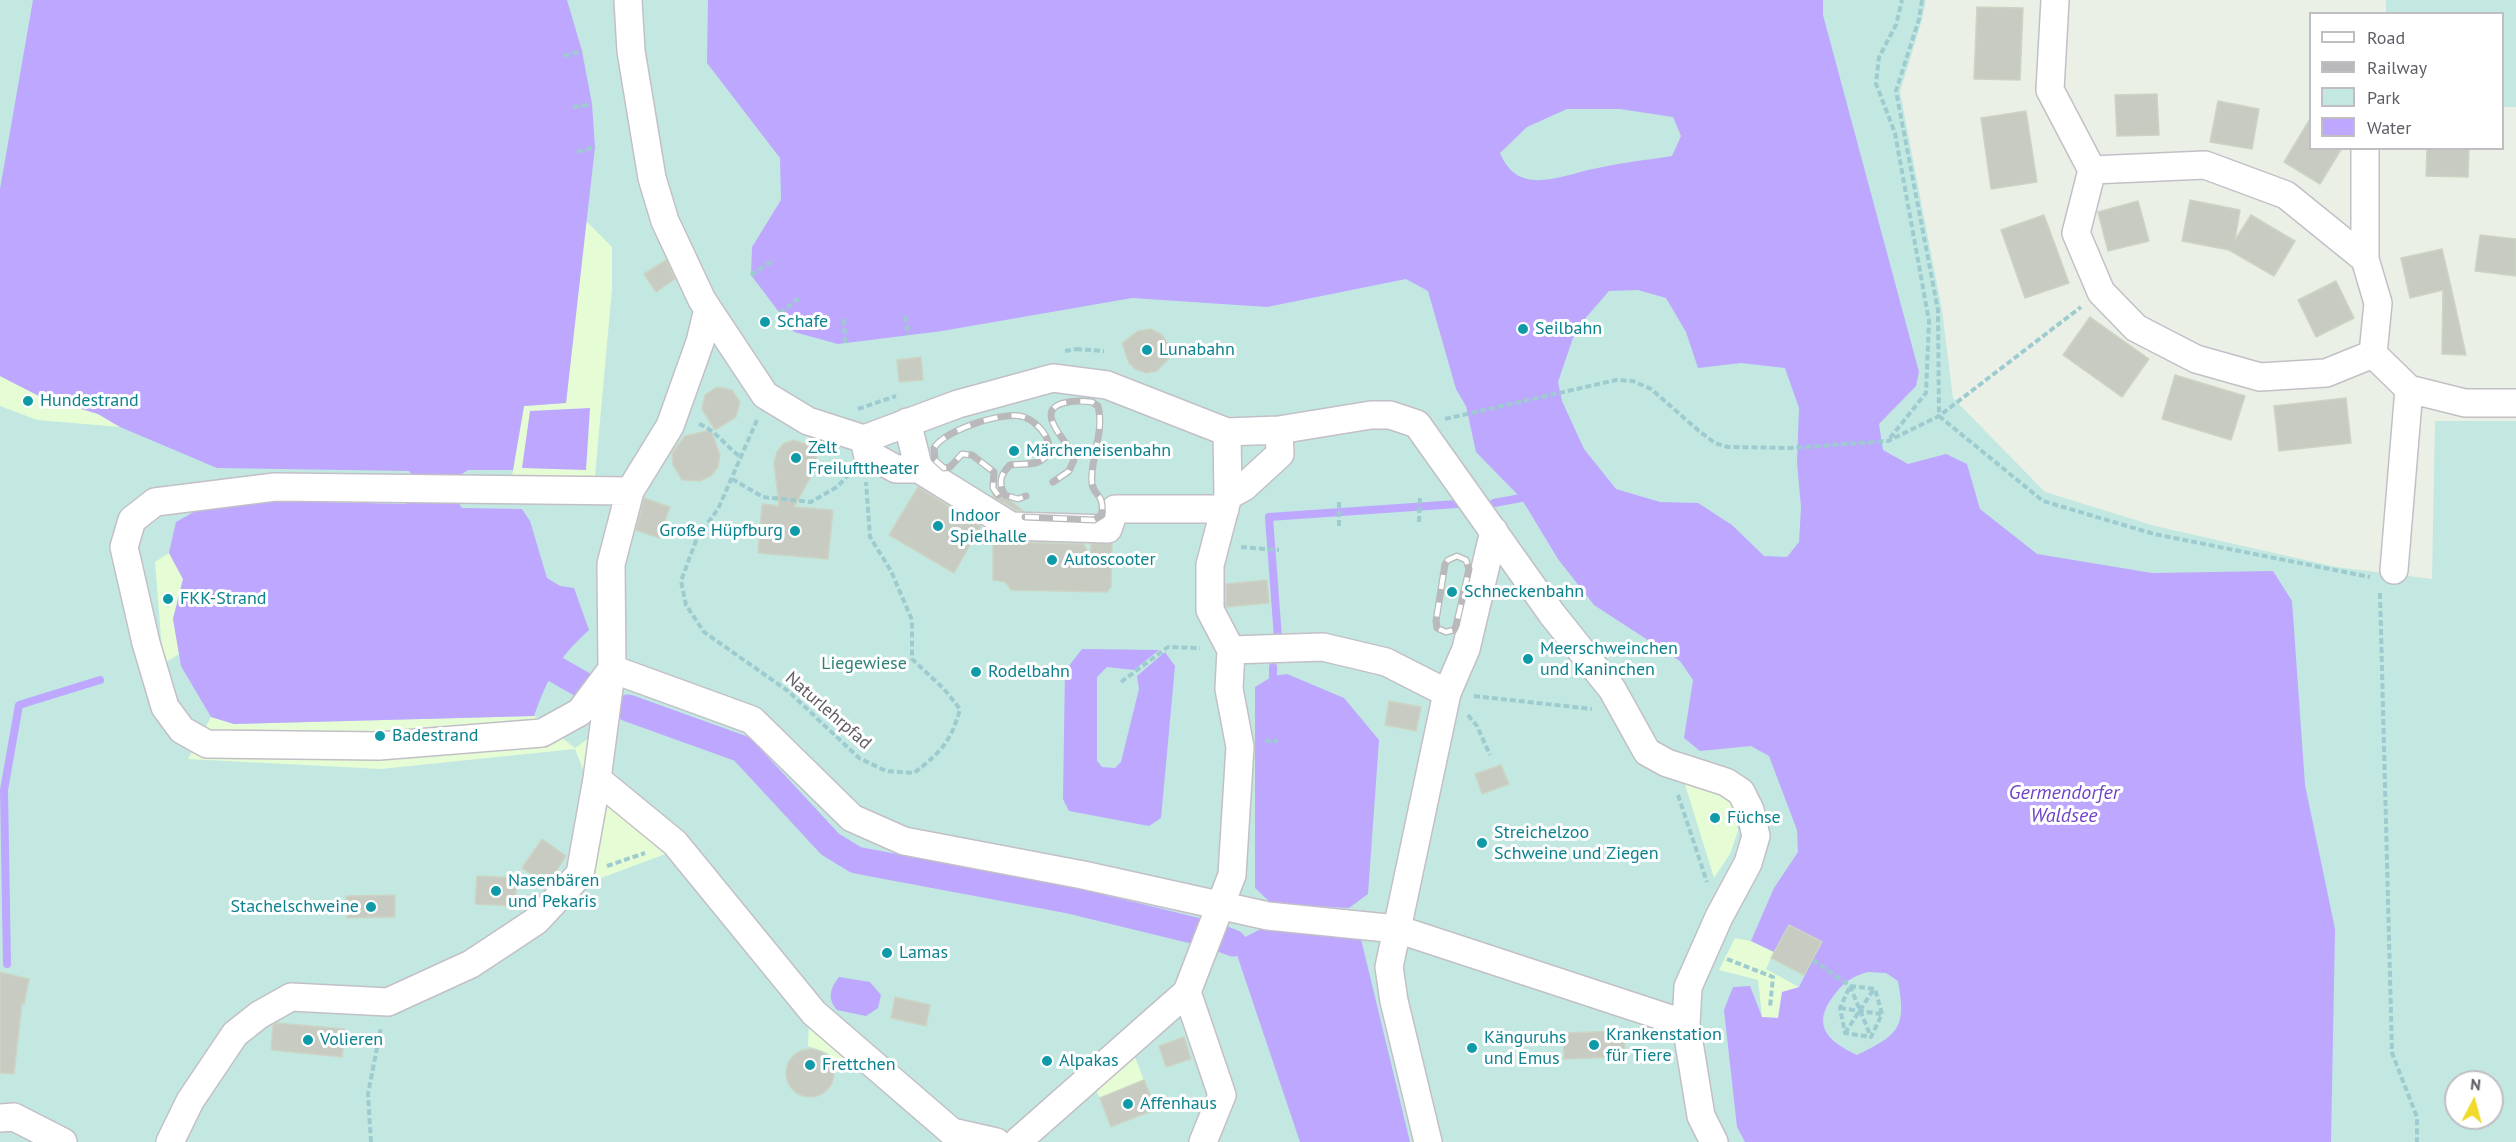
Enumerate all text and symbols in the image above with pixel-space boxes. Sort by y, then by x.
legend [2309,12,2504,150]
text: Road [2367,26,2405,49]
text: Railway [2367,56,2427,79]
text: Park [2367,86,2400,109]
text: Water [2367,116,2411,139]
place label: Schafe [777,311,828,333]
marker: Schafe [758,315,772,329]
place label: Seilbahn [1535,318,1602,340]
marker: Seilbahn [1516,322,1530,336]
place label: Lunabahn [1159,339,1235,361]
marker: Lunabahn [1140,343,1154,357]
place label: Hundestrand [40,390,139,412]
marker: Hundestrand [21,394,35,408]
place label: Zelt Freilufttheater [808,437,919,480]
place label: Märcheneisenbahn [1026,440,1171,462]
marker: Märcheneisenbahn [1007,444,1021,458]
marker: Zelt Freilufttheater [789,451,803,465]
place label: Indoor Spielhalle [950,505,1027,548]
marker: Indoor Spielhalle [931,519,945,533]
place label: Große Hüpfburg [659,520,783,542]
marker: Große Hüpfburg [788,524,802,538]
place label: Autoscooter [1064,549,1156,571]
marker: Autoscooter [1045,553,1059,567]
place label: Schneckenbahn [1464,581,1584,603]
marker: Schneckenbahn [1445,585,1459,599]
place label: FKK-Strand [180,588,267,610]
marker: FKK-Strand [161,592,175,606]
place label: Meerschweinchen und Kaninchen [1540,638,1678,680]
marker: Meerschweinchen und Kaninchen [1521,652,1535,666]
park label: Liegewiese [821,653,907,675]
place label: Rodelbahn [988,661,1070,683]
marker: Rodelbahn [969,665,983,679]
street label: Naturlehrpfad [780,668,876,754]
place label: Badestrand [392,725,479,747]
marker: Badestrand [373,729,387,743]
water label: Germendorfer Waldsee [2009,781,2119,828]
place label: Füchse [1727,807,1781,829]
marker: Füchse [1708,811,1722,825]
place label: Streichelzoo Schweine und Ziegen [1494,822,1659,864]
marker: Streichelzoo Schweine und Ziegen [1475,836,1489,850]
place label: Nasenbären und Pekaris [508,870,599,912]
marker: Nasenbären und Pekaris [489,884,503,898]
place label: Stachelschweine [231,896,359,918]
marker: Stachelschweine [364,900,378,914]
place label: Lamas [899,942,948,964]
marker: Lamas [880,946,894,960]
place label: Krankenstation für Tiere [1606,1024,1722,1066]
place label: Känguruhs und Emus [1484,1027,1566,1070]
place label: Volieren [320,1029,383,1051]
marker: Volieren [301,1033,315,1047]
marker: Krankenstation für Tiere [1587,1038,1601,1052]
marker: Känguruhs und Emus [1465,1041,1479,1055]
place label: Alpakas [1059,1050,1119,1072]
place label: Frettchen [822,1054,896,1076]
marker: Alpakas [1040,1054,1054,1068]
marker: Frettchen [803,1058,817,1072]
north arrow [2444,1070,2504,1130]
text: N [2469,1074,2482,1095]
place label: Affenhaus [1140,1093,1217,1115]
marker: Affenhaus [1121,1097,1135,1111]

